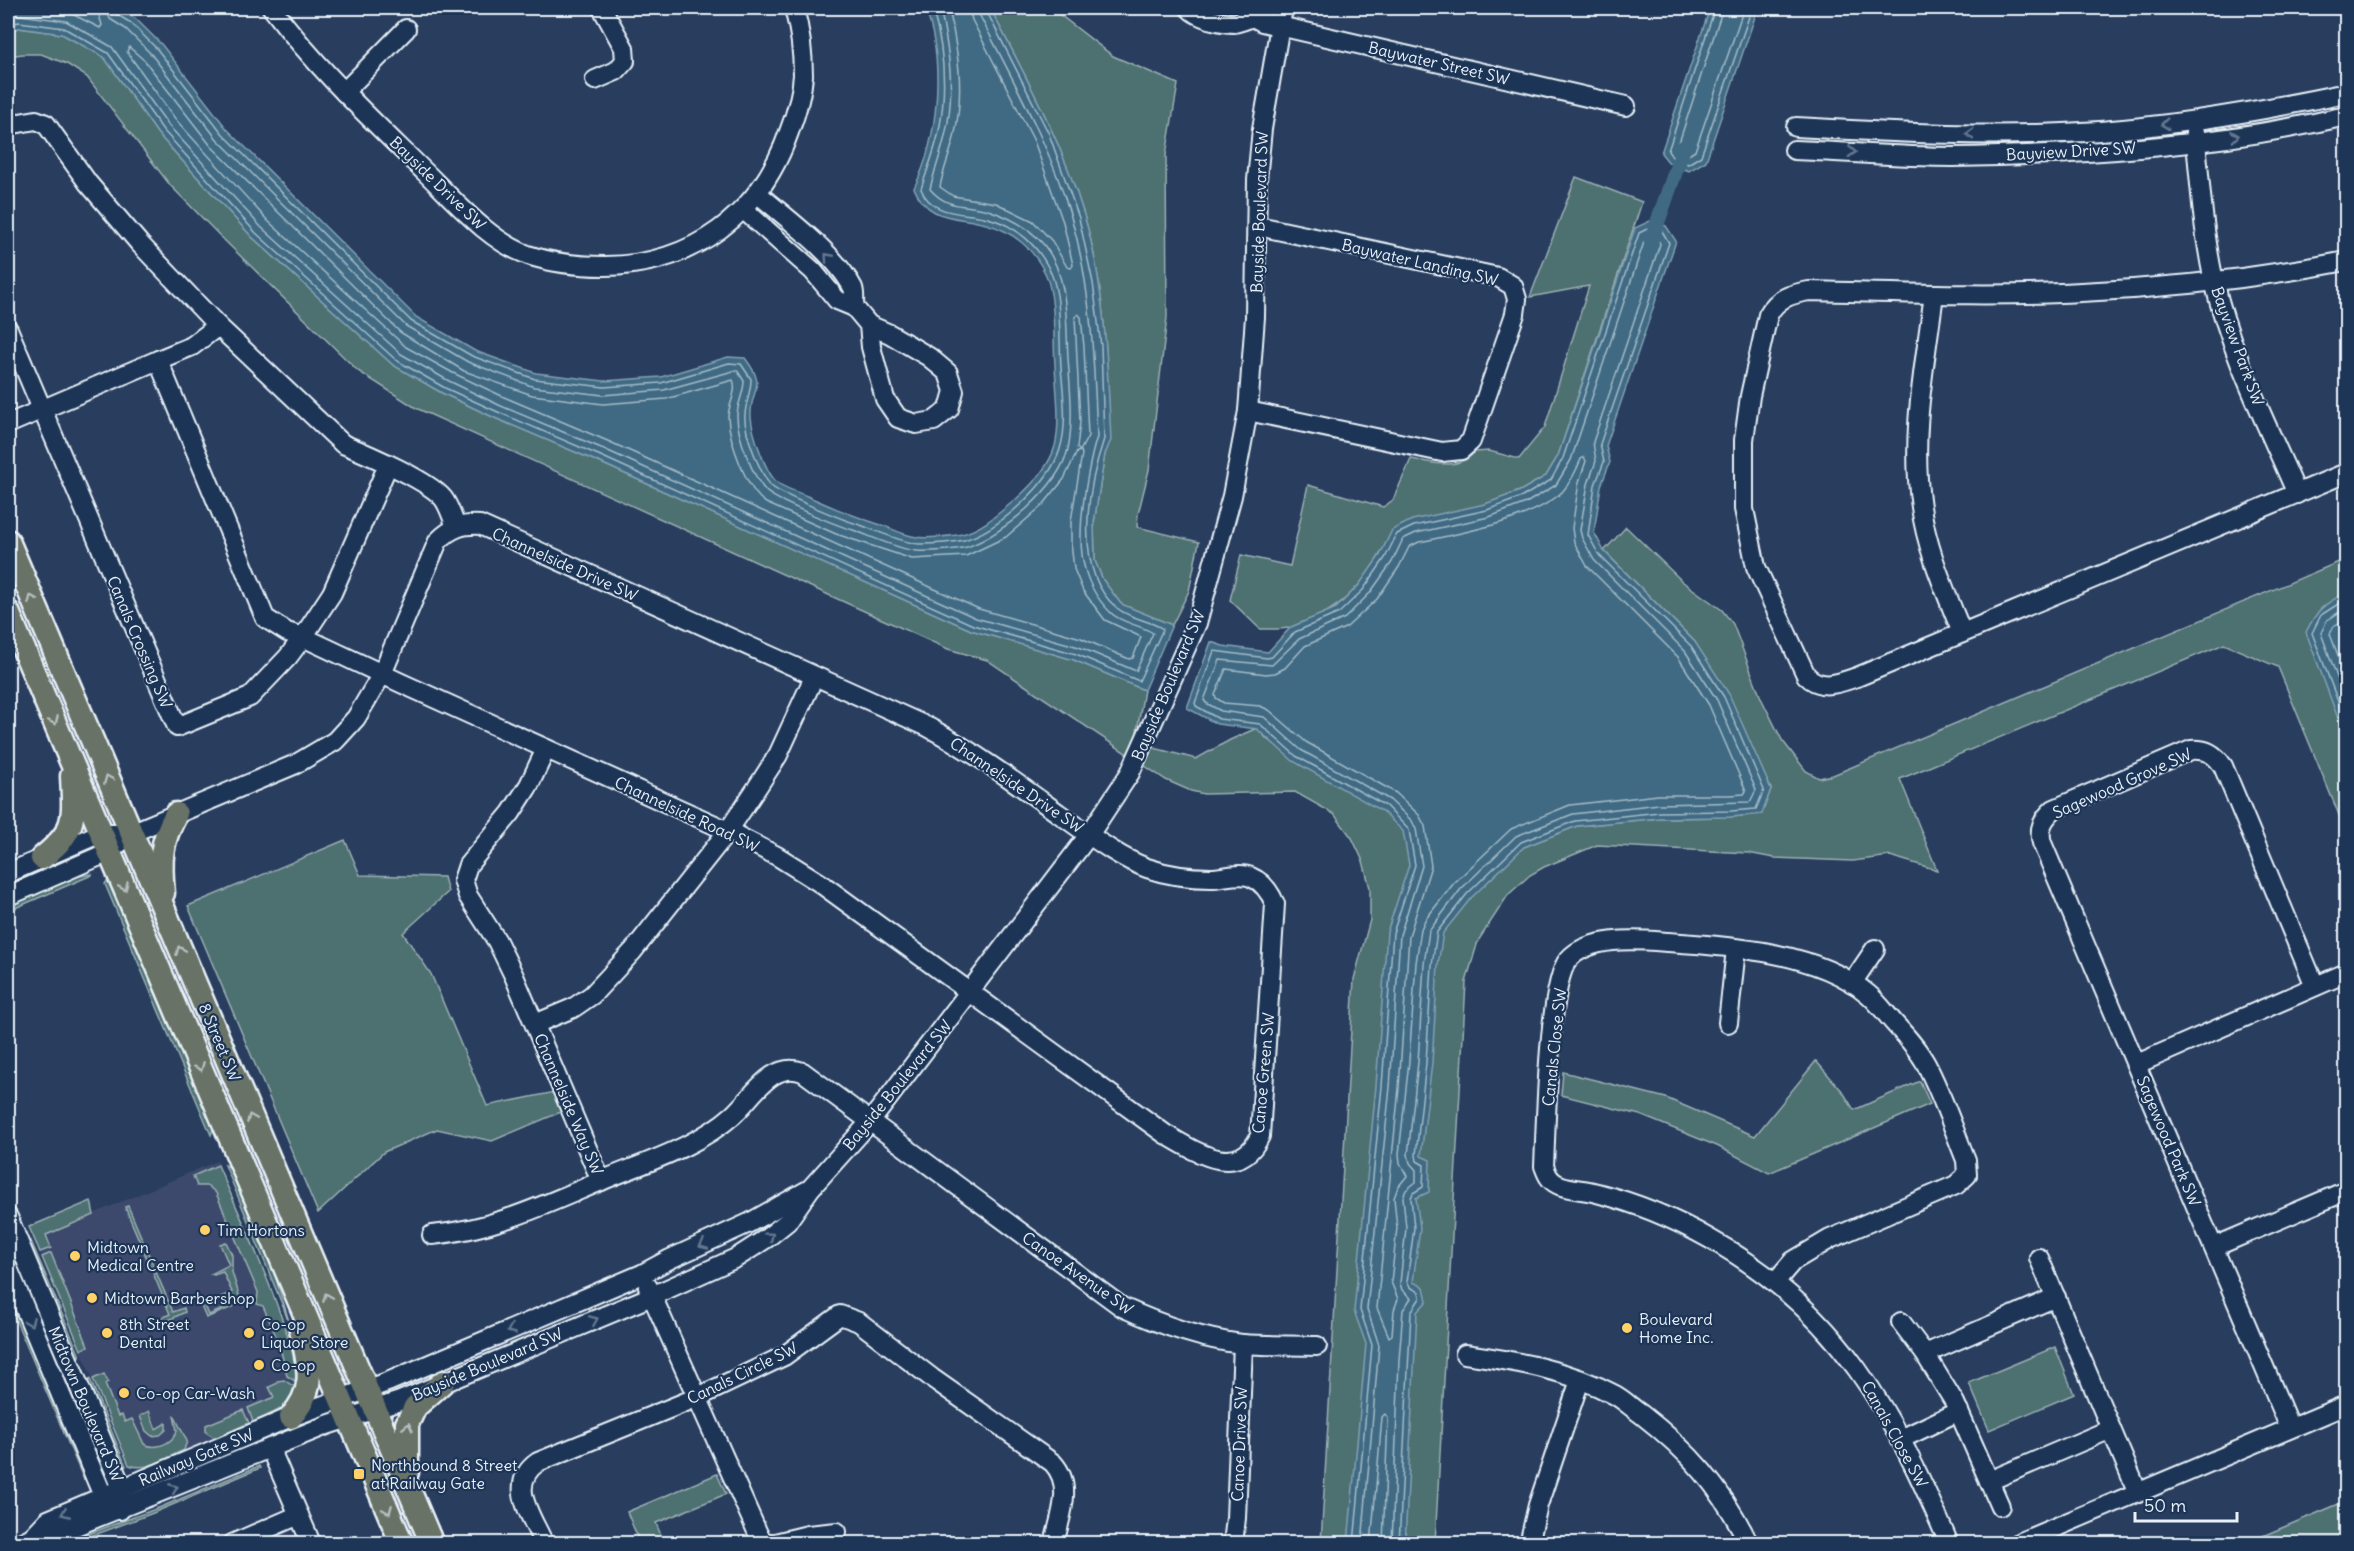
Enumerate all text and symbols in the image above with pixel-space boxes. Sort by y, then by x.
street label: Baywater Street SW [1366,37,1512,89]
one-way arrow [2160,117,2169,129]
one-way arrow [1966,128,1975,140]
street label: Bayside Boulevard SW [1246,130,1272,293]
one-way arrow [2230,130,2240,142]
street label: Bayside Drive SW [386,132,491,234]
street label: Bayview Drive SW [2006,138,2137,164]
one-way arrow [1848,146,1857,159]
street label: Baywater Landing SW [1340,234,1501,290]
one-way arrow [824,253,835,264]
street label: Bayview Park SW [2207,284,2269,409]
street label: Channelside Drive SW [489,523,641,605]
street label: Canals Crossing SW [103,573,177,712]
one-way arrow [28,595,40,606]
street label: Bayside Boulevard SW [1127,606,1209,764]
one-way arrow [47,714,59,725]
street label: Channelside Drive SW [946,733,1088,838]
street label: Sagewood Grove SW [2049,743,2195,823]
street label: Channelside Road SW [612,772,763,856]
one-way arrow [103,775,115,786]
one-way arrow [117,881,129,892]
one-way arrow [176,946,188,957]
street label: Canals Close SW [1538,986,1570,1107]
street label: 8 Street SW [195,1000,246,1085]
street label: Canoe Green SW [1248,1011,1278,1134]
street label: Bayside Boulevard SW [838,1015,956,1154]
street label: Channelside Way SW [530,1030,608,1178]
one-way arrow [193,1061,205,1072]
street label: Sagewood Park SW [2133,1073,2206,1210]
one-way arrow [246,1113,258,1124]
place label: Tim Hortons [217,1220,305,1240]
marker: Tim Hortons [198,1223,212,1237]
street label: Canoe Avenue SW [1019,1227,1138,1319]
one-way arrow [763,1232,774,1243]
place label: Midtown Medical Centre [87,1237,194,1275]
one-way arrow [698,1238,709,1250]
marker: Midtown Medical Centre [68,1249,82,1263]
place label: Midtown Barbershop [104,1288,255,1308]
marker: Midtown Barbershop [85,1291,99,1305]
one-way arrow [323,1293,335,1304]
place label: Boulevard Home Inc. [1639,1309,1714,1347]
place label: 8th Street Dental [119,1314,190,1352]
place label: Co-op Liquor Store [261,1314,348,1352]
one-way arrow [588,1315,599,1327]
one-way arrow [23,1316,35,1327]
marker: Boulevard Home Inc. [1620,1321,1634,1335]
street label: Midtown Boulevard SW [44,1323,128,1485]
street label: Bayside Boulevard SW [408,1323,566,1405]
one-way arrow [507,1323,518,1335]
marker: 8th Street Dental [100,1326,114,1340]
marker: Co-op Liquor Store [242,1326,256,1340]
street label: Canals Circle SW [683,1337,801,1408]
place label: Co-op [271,1355,315,1375]
marker: Co-op [252,1358,266,1372]
street label: Canals Close SW [1857,1377,1933,1491]
place label: Co-op Car-Wash [136,1383,255,1403]
marker: Co-op Car-Wash [117,1386,131,1400]
street label: Canoe Drive SW [1227,1386,1251,1502]
one-way arrow [401,1423,414,1433]
street label: Railway Gate SW [136,1424,257,1490]
place label: Northbound 8 Street at Railway Gate [371,1455,518,1493]
marker: Northbound 8 Street at Railway Gate [352,1467,366,1481]
one-way arrow [168,1483,179,1495]
scale bar [2135,1485,2237,1523]
text: 50 m [2144,1494,2186,1517]
one-way arrow [381,1504,393,1515]
one-way arrow [60,1506,71,1518]

